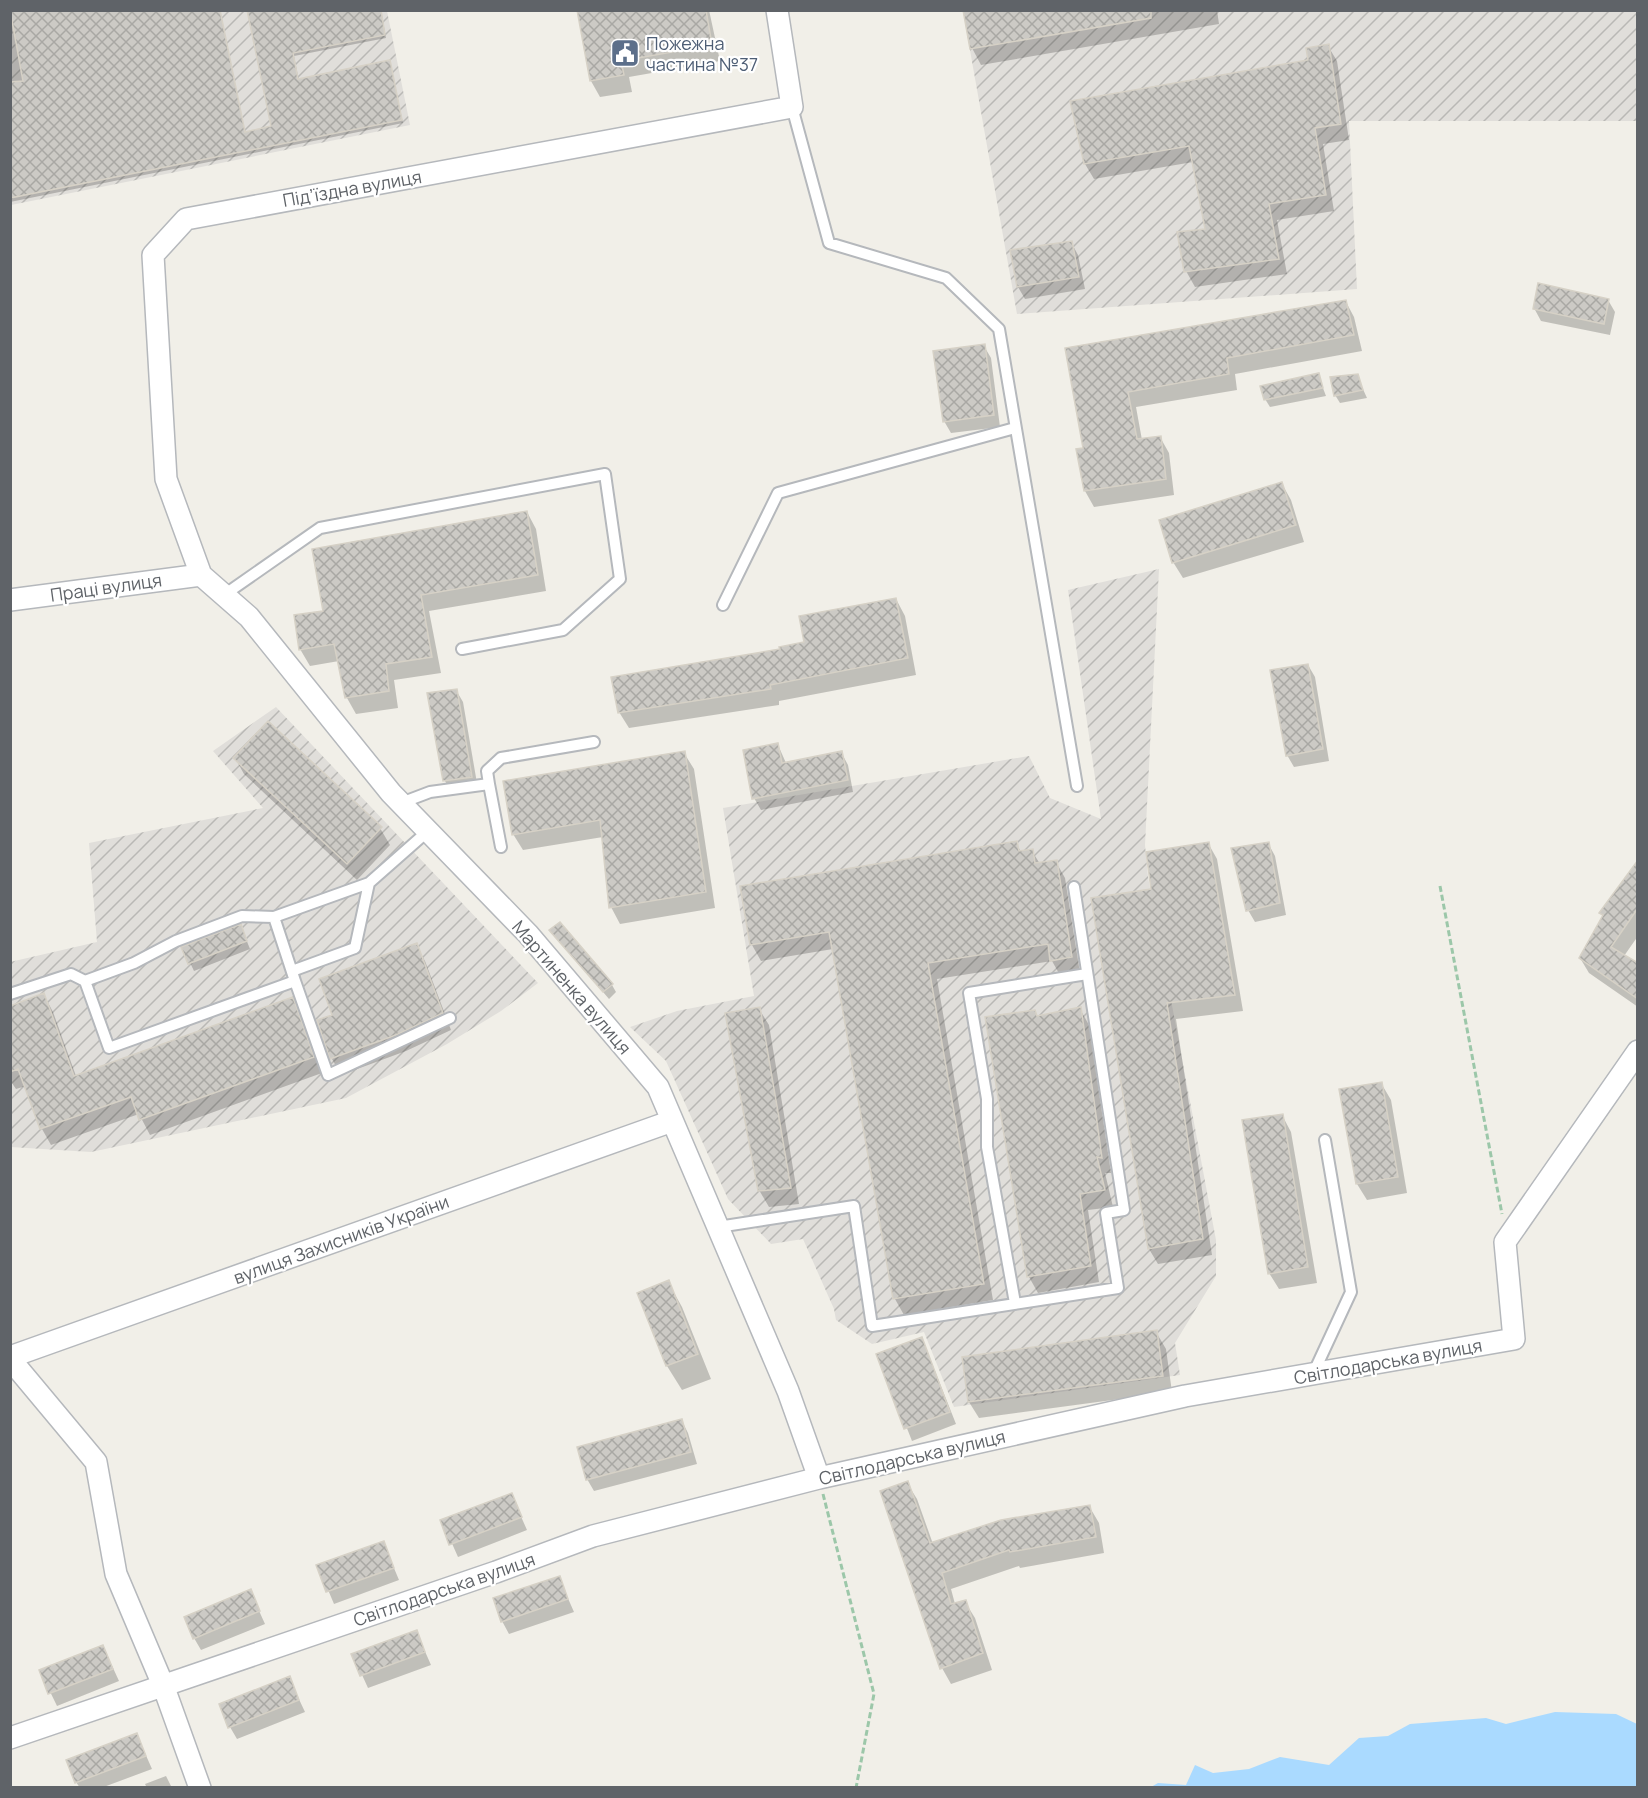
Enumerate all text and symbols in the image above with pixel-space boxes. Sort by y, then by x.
place label: Пожежна частина №37 [646,31,758,76]
public building icon: Пожежна частина №37 [609,37,641,69]
street label: Під’їздна вулиця [281,164,423,212]
street label: Праці вулиця [49,567,163,607]
street label: Мартиненка вулиця [507,915,637,1059]
street label: вулиця Захисників України [230,1189,452,1289]
street label: Світлодарська вулиця [1292,1333,1484,1389]
street label: Світлодарська вулиця [816,1424,1008,1490]
street label: Світлодарська вулиця [350,1547,538,1631]

